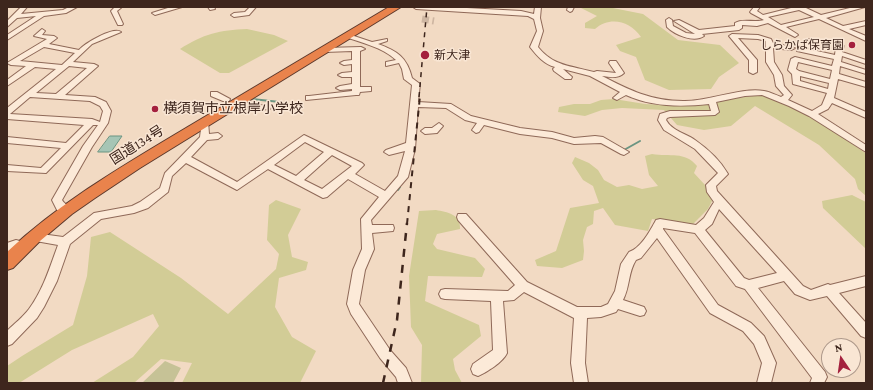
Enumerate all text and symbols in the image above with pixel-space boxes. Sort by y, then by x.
place label: しらかば保育園 [760,38,844,52]
marker: しらかば保育園 [847,40,857,50]
place label: 新大津 [434,48,470,62]
marker: 新大津 [419,49,431,61]
place label: 横須賀市立根岸小学校 [163,101,303,117]
marker: 横須賀市立根岸小学校 [150,104,160,114]
street label: 国道134号 [107,122,167,168]
north arrow [821,338,861,378]
text: N [834,341,844,354]

